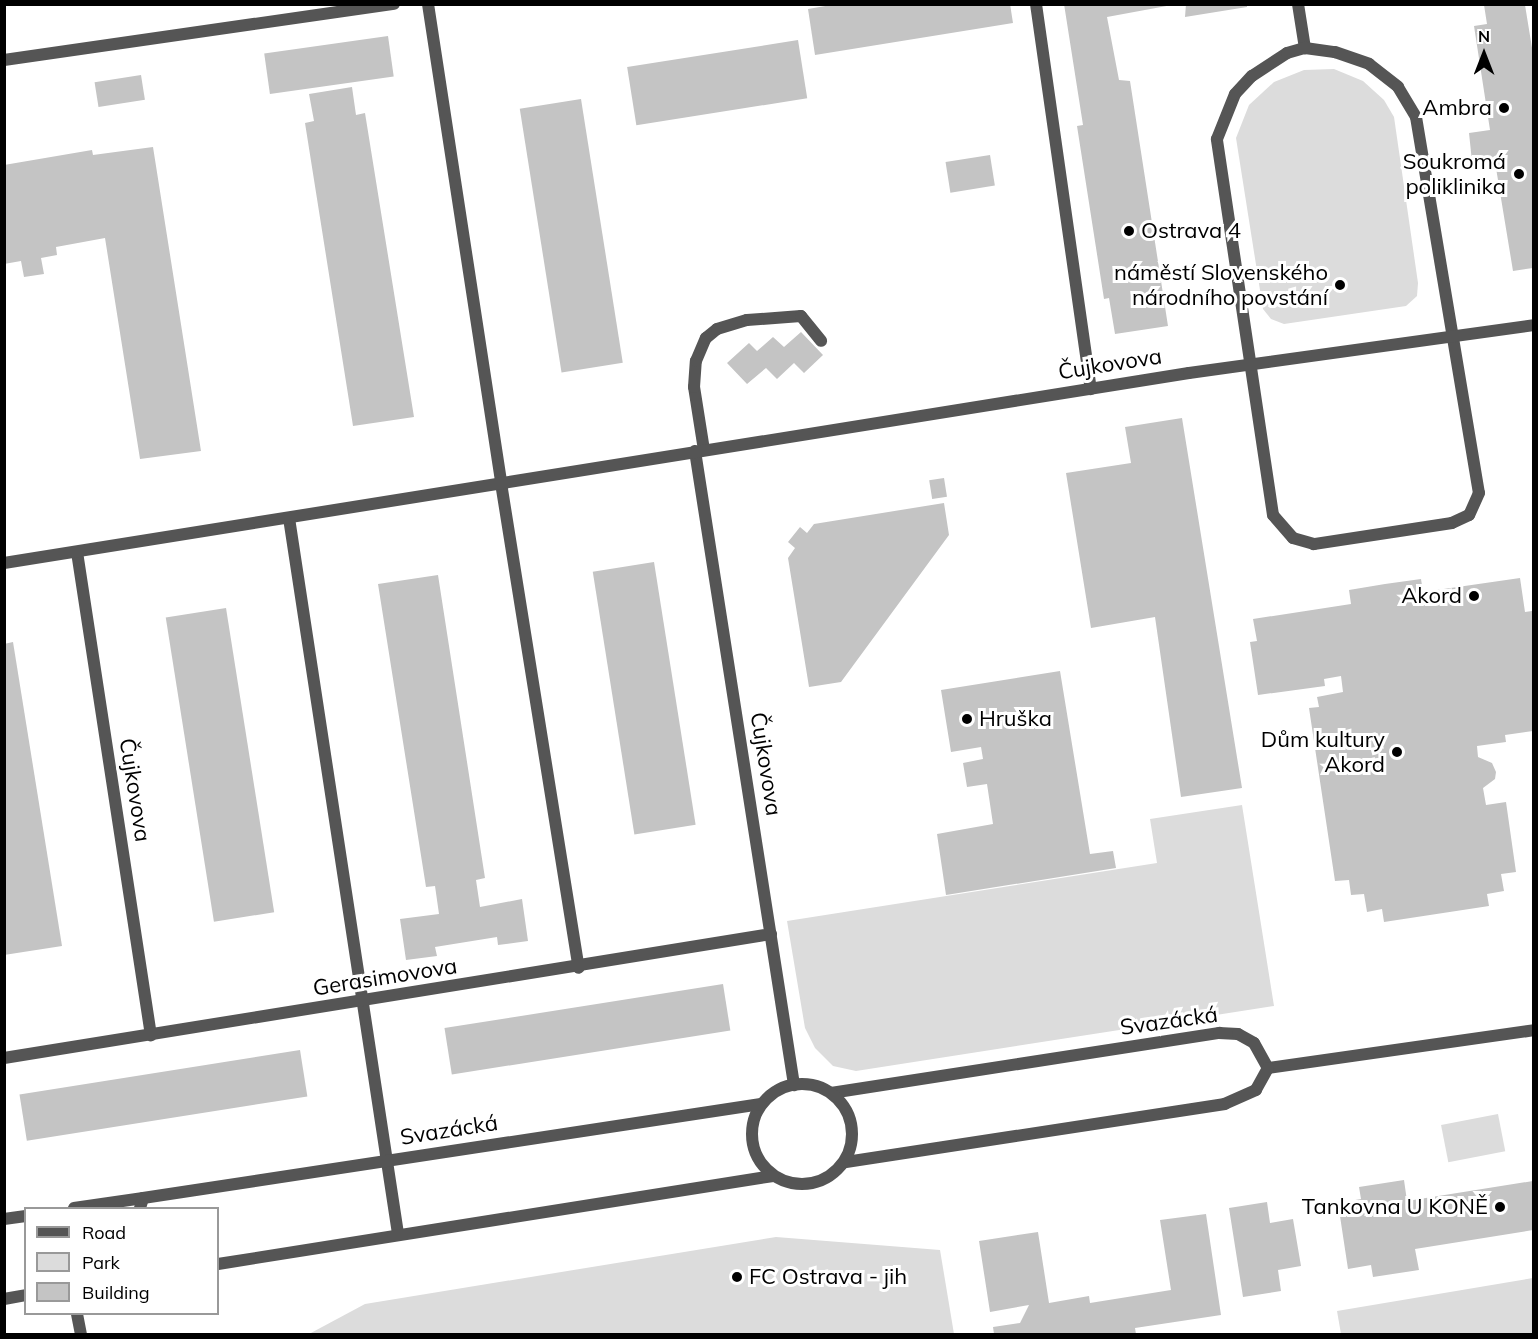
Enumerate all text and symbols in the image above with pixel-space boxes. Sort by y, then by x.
north arrow [1454,24,1514,84]
text: N [1478,26,1490,46]
place label: Ambra [1422,95,1492,121]
marker: Ambra [1497,101,1511,115]
place label: Soukromá poliklinika [1403,148,1506,200]
marker: Soukromá poliklinika [1510,165,1528,183]
place label: Ostrava 4 [1141,218,1241,244]
marker: Ostrava 4 [1122,224,1136,238]
place label: náměstí Slovenského národního povstání [1114,259,1328,310]
marker: náměstí Slovenského národního povstání [1333,278,1347,292]
street label: Čujkovova [1056,343,1164,385]
place label: Akord [1401,583,1462,609]
marker: Akord [1467,589,1481,603]
place label: Hruška [979,706,1052,732]
street label: Čujkovova [745,710,787,818]
marker: Hruška [960,712,974,726]
place label: Dům kultury Akord [1261,726,1385,778]
street label: Čujkovova [114,736,156,844]
marker: Dům kultury Akord [1390,745,1404,759]
street label: Gerasimovova [311,953,459,1001]
street label: Svazácká [1119,1001,1219,1041]
street label: Svazácká [398,1109,500,1151]
place label: Tankovna U KONĚ [1302,1194,1488,1220]
marker: Tankovna U KONĚ [1493,1200,1507,1214]
legend [24,1207,219,1315]
text: Road [82,1221,126,1244]
text: Park [82,1251,120,1274]
place label: FC Ostrava - jih [749,1264,907,1290]
marker: FC Ostrava - jih [730,1270,744,1284]
text: Building [82,1281,150,1304]

